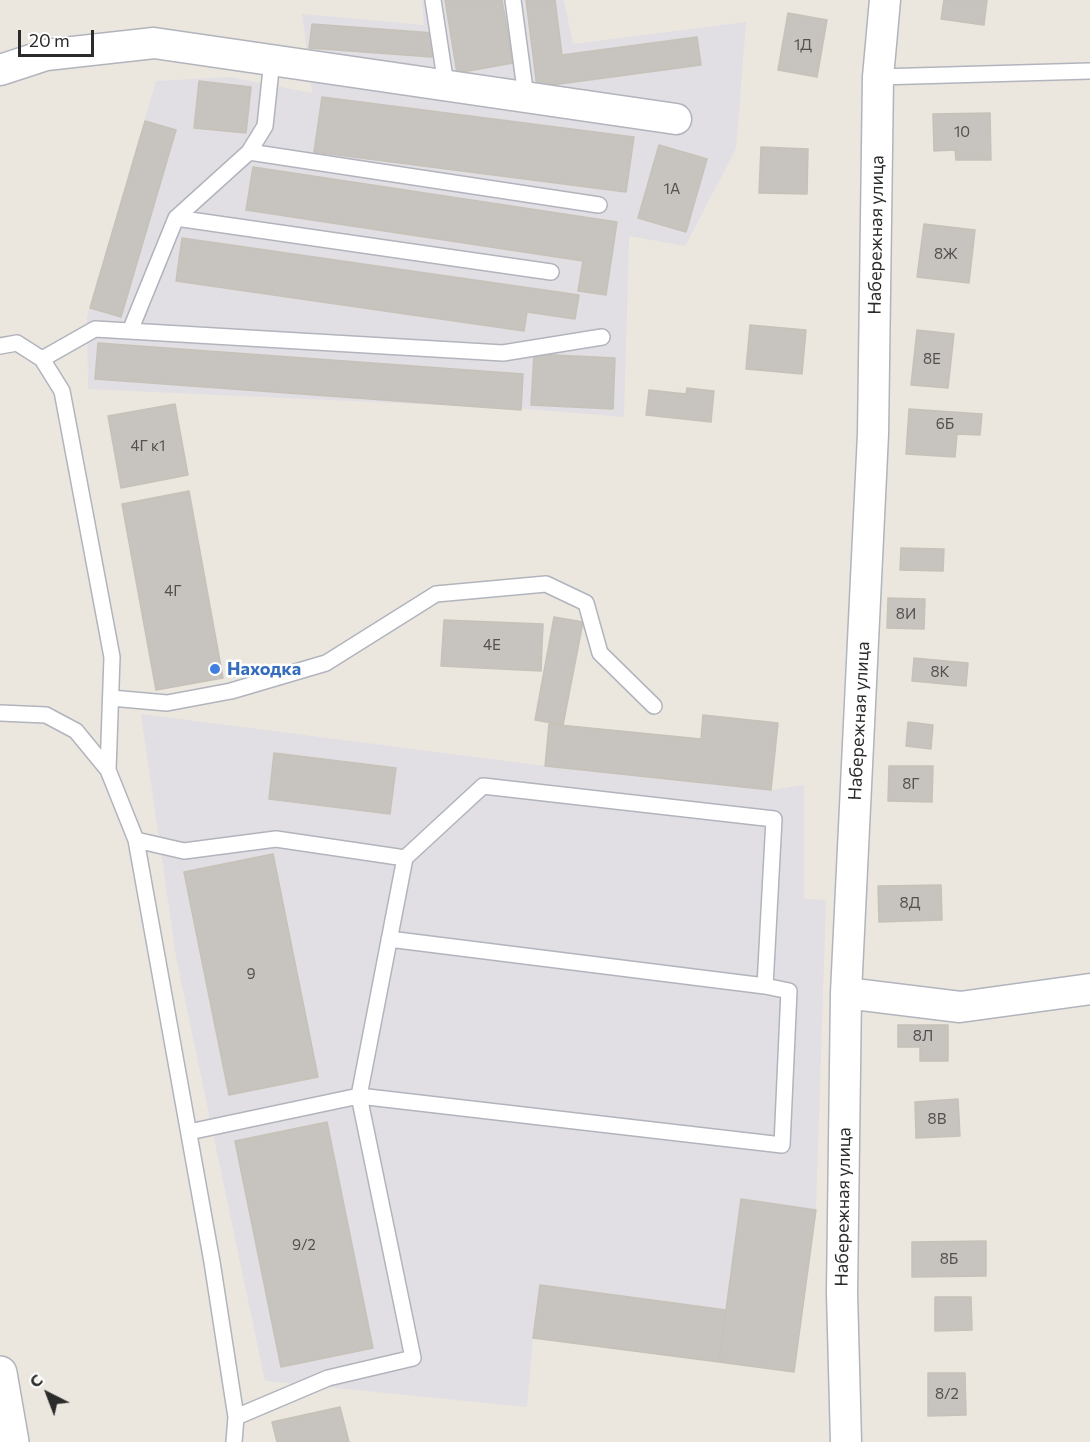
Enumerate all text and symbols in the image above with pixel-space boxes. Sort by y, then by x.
scale bar [21,18,98,56]
text: 20 m [29,29,70,51]
house number: 1Д [794,36,812,54]
house number: 10 [954,123,970,141]
street label: Набережная улица [864,155,888,315]
house number: 1А [664,180,680,198]
house number: 8Ж [934,245,958,263]
house number: 8Е [923,350,941,368]
house number: 6Б [936,415,954,433]
house number: 4Г к1 [131,437,165,455]
house number: 4Г [164,582,182,600]
house number: 8И [896,605,916,623]
house number: 4Е [483,636,501,654]
street label: Набережная улица [844,641,874,801]
place label: Находка [227,658,301,680]
marker: Находка [208,662,222,676]
house number: 8К [930,663,950,681]
house number: 8Г [902,775,920,793]
house number: 8Д [900,894,920,912]
house number: 9 [246,965,256,983]
house number: 8Л [913,1027,933,1045]
house number: 8В [928,1110,946,1128]
street label: Набережная улица [831,1127,855,1287]
house number: 9/2 [292,1236,316,1254]
house number: 8Б [940,1250,958,1268]
north arrow [18,1364,78,1424]
text: С [25,1370,46,1391]
house number: 8/2 [935,1385,959,1403]

